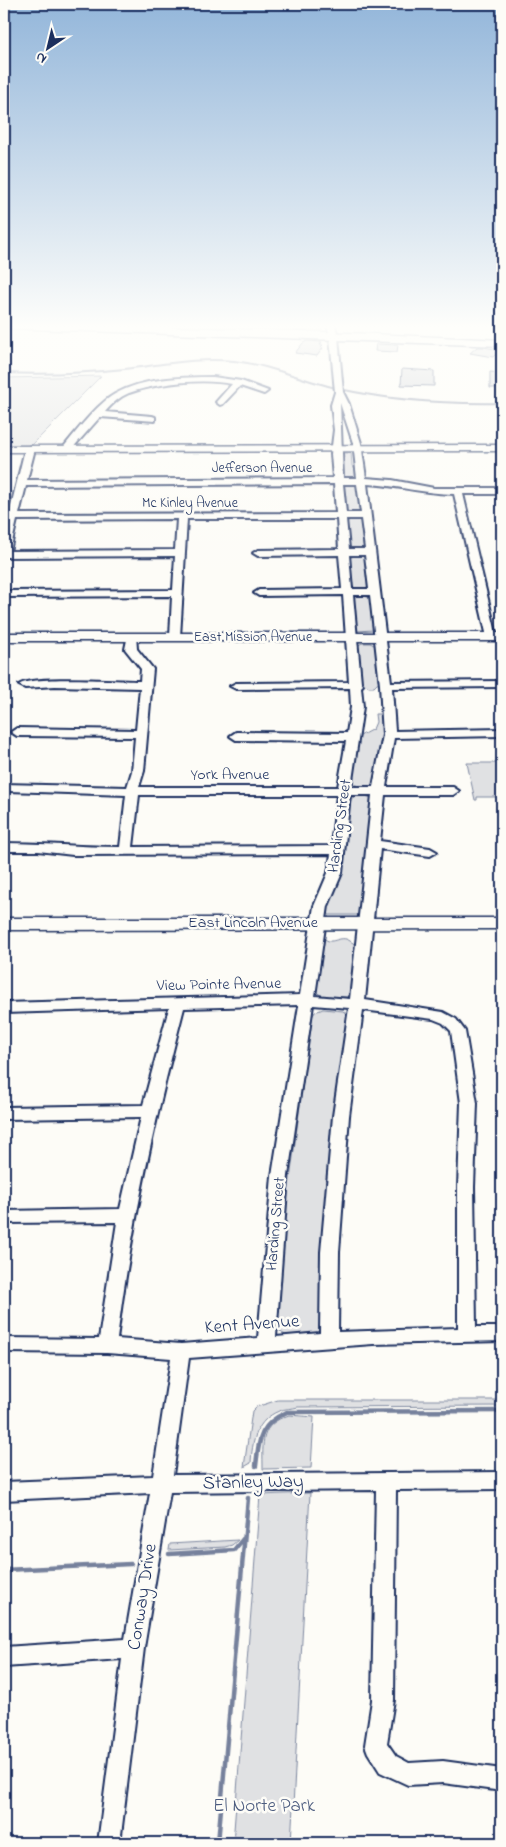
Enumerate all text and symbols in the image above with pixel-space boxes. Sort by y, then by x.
north arrow [22,22,72,72]
text: N [32,46,51,69]
street label: Jefferson Avenue [212,458,313,479]
street label: Mc Kinley Avenue [142,493,239,515]
street label: East Mission Avenue [194,627,313,648]
street label: York Avenue [191,763,270,787]
street label: Harding Street [322,777,359,874]
street label: East Lincoln Avenue [188,911,319,935]
street label: View Pointe Avenue [155,972,282,998]
street label: Harding Street [260,1175,292,1272]
street label: Kent Avenue [204,1308,301,1342]
street label: Stanley Way [202,1469,304,1498]
street label: Conway Drive [121,1541,166,1652]
park label: El Norte Park [213,1793,316,1820]

